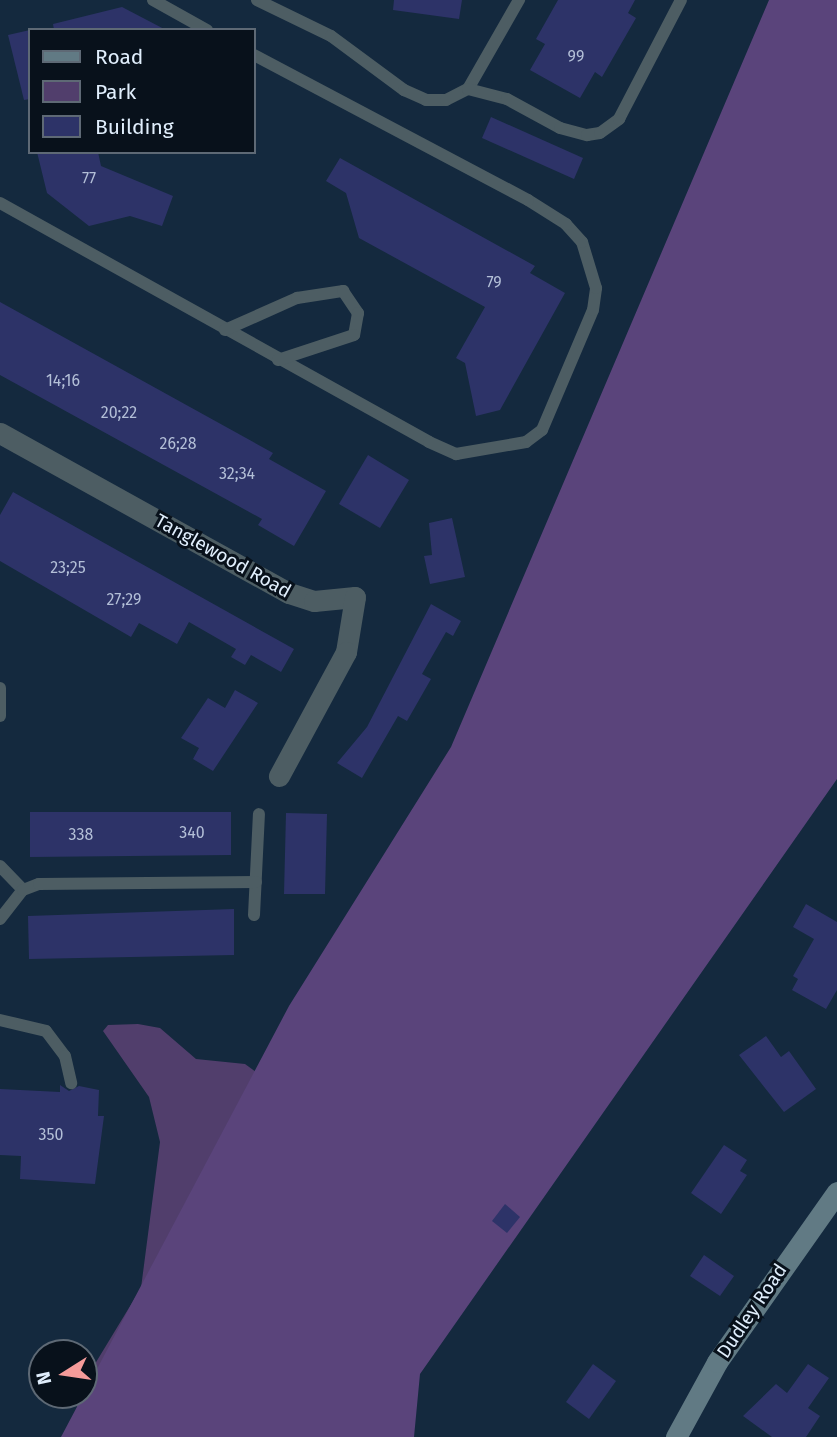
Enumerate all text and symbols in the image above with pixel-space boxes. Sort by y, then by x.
legend [28,28,256,154]
text: Road [95,44,143,70]
house number: 99 [568,47,584,67]
text: Park [95,79,136,105]
text: Building [95,114,174,140]
house number: 77 [82,169,96,189]
house number: 79 [486,273,502,293]
house number: 14;16 [46,371,80,391]
house number: 20;22 [101,403,137,423]
house number: 26;28 [159,434,197,454]
house number: 32;34 [219,464,255,484]
street label: Tanglewood Road [151,509,295,603]
house number: 23;25 [50,558,86,578]
house number: 27;29 [107,590,141,610]
house number: 340 [179,823,205,843]
house number: 338 [69,825,93,845]
house number: 350 [39,1125,63,1145]
street label: Dudley Road [712,1260,792,1362]
north arrow [28,1339,98,1409]
text: N [31,1370,56,1387]

